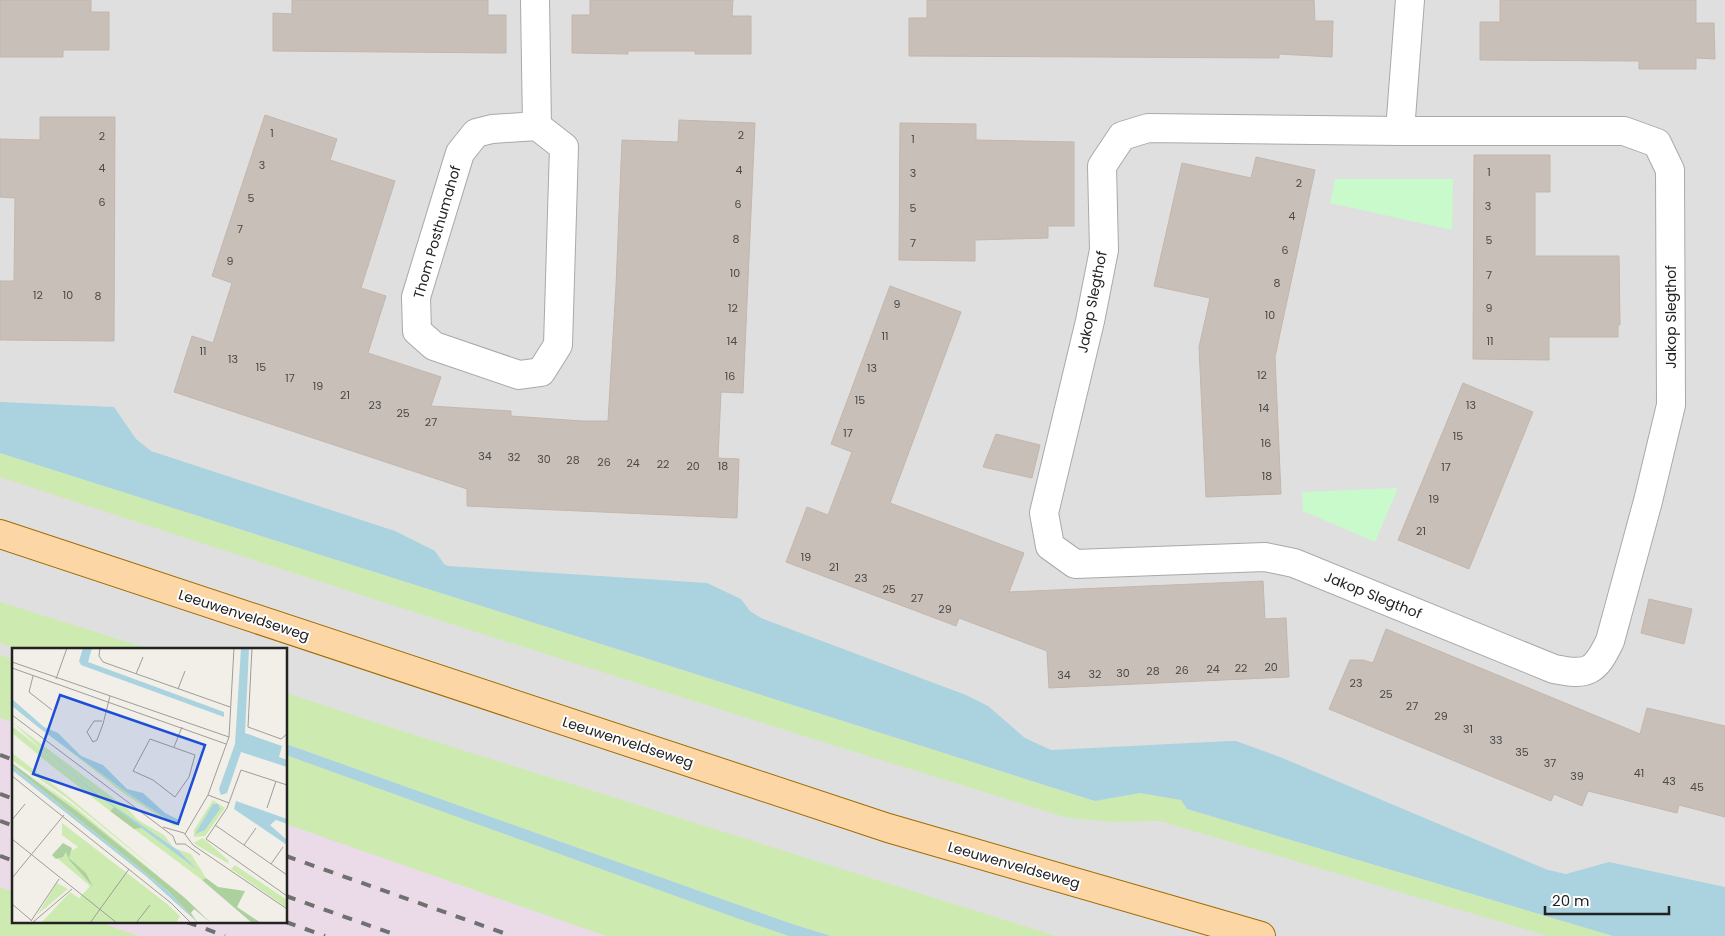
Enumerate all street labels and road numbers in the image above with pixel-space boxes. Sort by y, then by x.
street label: Thom Posthumahof [408,163,466,301]
street label: Jakop Slegthof [1072,249,1112,355]
street label: Jakop Slegthof [1661,265,1681,369]
street label: Jakop Slegthof [1321,566,1425,624]
street label: Leeuwenveldseweg [176,584,312,646]
street label: Leeuwenveldseweg [560,711,696,773]
street label: Leeuwenveldseweg [946,837,1082,893]

